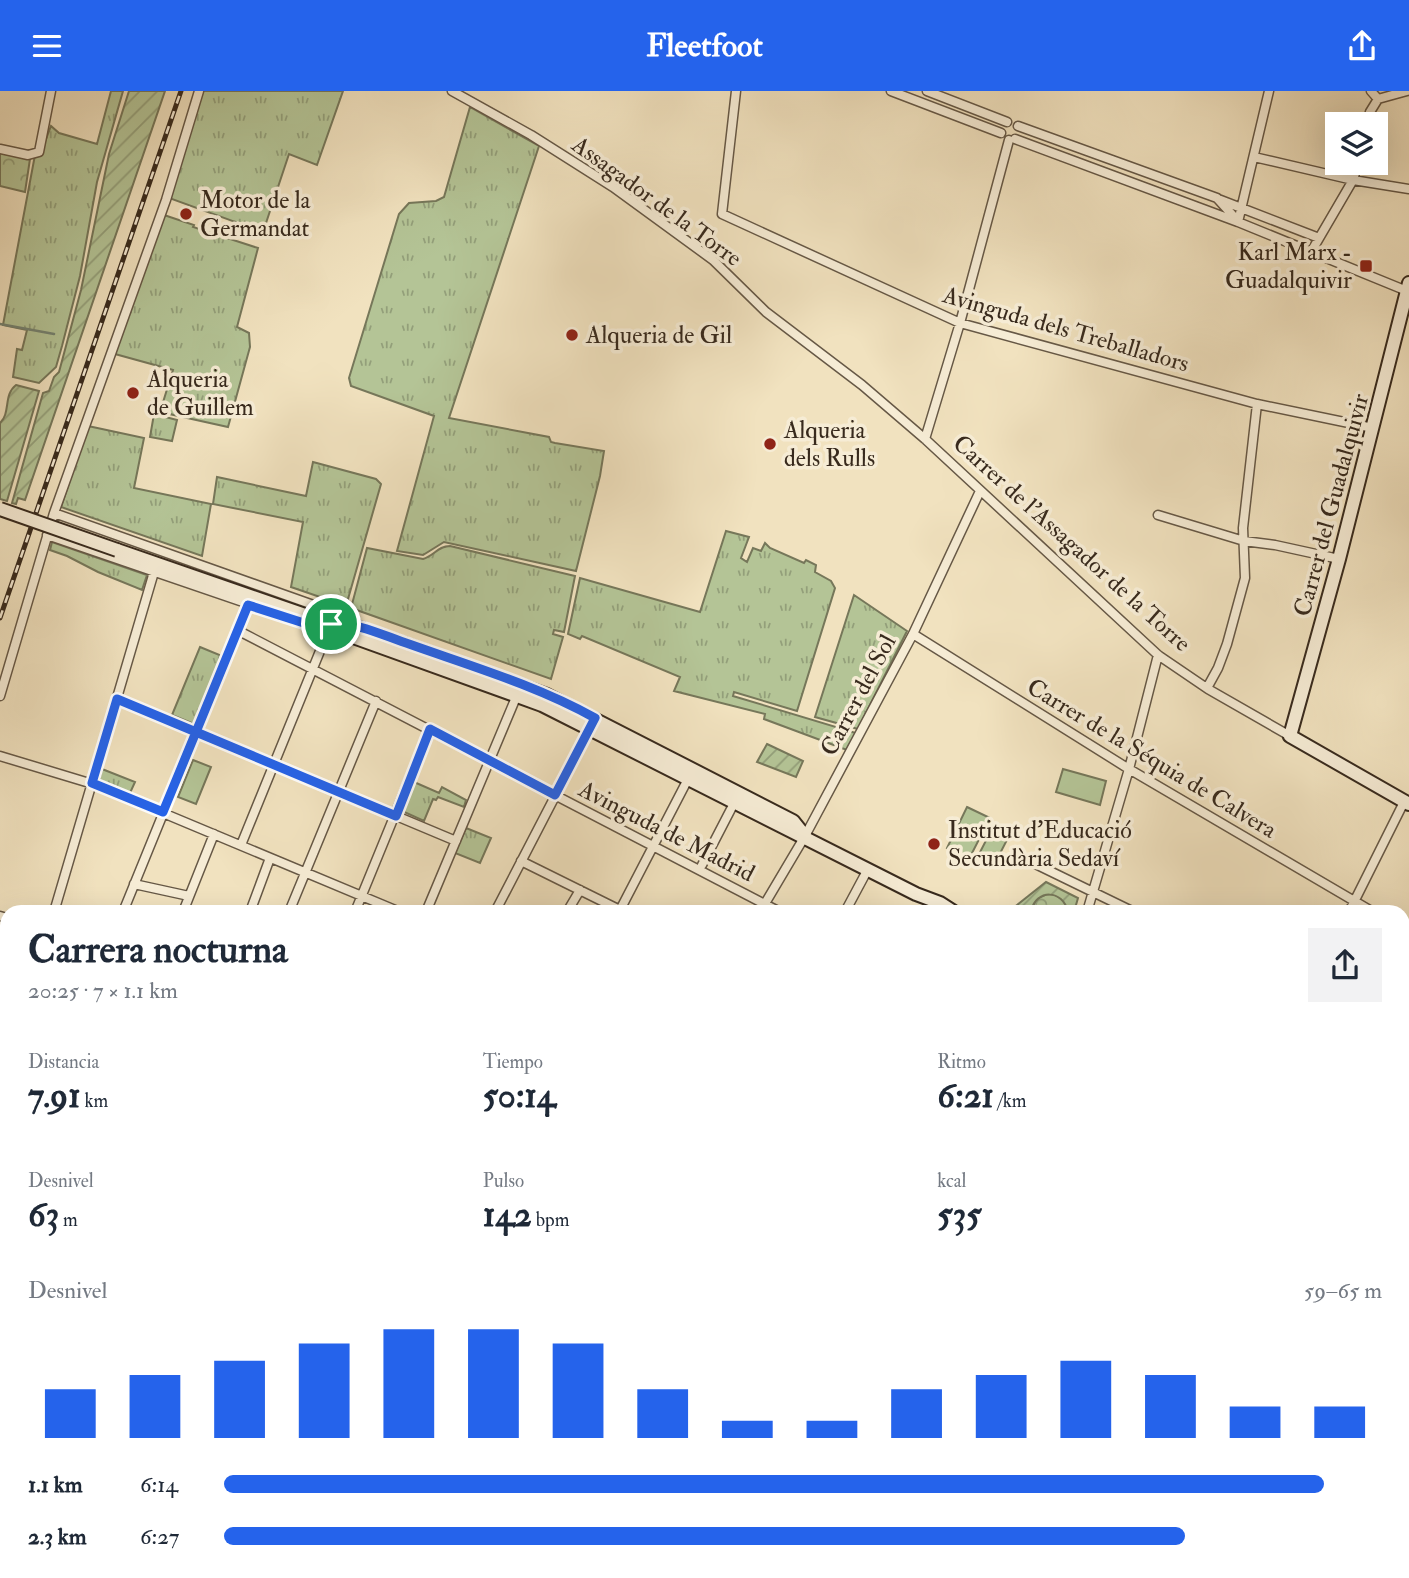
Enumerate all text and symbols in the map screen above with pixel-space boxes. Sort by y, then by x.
text: Fleetfoot [646,26,763,66]
icon: menu [28,27,66,65]
icon: share [1343,27,1381,65]
map controls [1325,112,1388,175]
button: layers [1325,112,1388,175]
street label: Assagador de la Torre [565,129,748,274]
place label: Motor de la Germandat [200,185,312,244]
marker: Motor de la Germandat [178,206,194,222]
place label: Karl Marx - Guadalquivir [1225,237,1352,296]
marker: Karl Marx - Guadalquivir [1358,258,1374,274]
street label: Avinguda dels Treballadors [938,279,1193,379]
place label: Alqueria de Gil [585,320,732,351]
marker: Alqueria de Gil [564,327,580,343]
place label: Alqueria de Guillem [146,364,254,423]
marker: Alqueria de Guillem [125,385,141,401]
street label: Carrer del Guadalquivir [1287,390,1376,620]
place label: Alqueria dels Rulls [783,415,875,474]
street label: Carrer de l'Assagador de la Torre [946,428,1197,659]
marker: Alqueria dels Rulls [762,436,778,452]
pin [301,594,361,654]
icon: arrive [312,605,350,643]
street label: Carrer del Sol [813,629,903,761]
street label: Carrer de la Séquia de Calvera [1021,671,1283,846]
street label: Avinguda de Madrid [573,773,760,889]
place label: Institut d'Educació Secundària Sedaví [948,815,1132,874]
marker: Institut d'Educació Secundària Sedaví [926,836,942,852]
text: Carrera nocturna [28,926,288,974]
button: share [1308,928,1382,1002]
text: 20:25 · 7 × 1.1 km [28,976,178,1005]
text: Distancia [28,1050,99,1074]
text: Tiempo [483,1050,543,1074]
text: Ritmo [937,1050,986,1074]
text: 7.91 [28,1074,80,1118]
text: 50:14 [483,1074,556,1118]
text: 6:21 [937,1074,994,1118]
text: km [80,1089,108,1113]
text: /km [994,1089,1027,1113]
text: Desnivel [28,1169,94,1193]
text: Pulso [483,1169,524,1193]
text: kcal [937,1169,966,1193]
text: 63 [28,1193,59,1237]
text: 142 [483,1193,532,1237]
text: 535 [937,1193,982,1237]
text: m [59,1208,78,1232]
text: bpm [532,1208,569,1232]
text: Desnivel [28,1276,107,1305]
text: 59–65 m [1304,1276,1382,1305]
text: 1.1 km [28,1470,83,1499]
text: 6:14 [140,1470,178,1499]
text: 2.3 km [28,1522,87,1551]
text: 6:27 [140,1522,179,1551]

